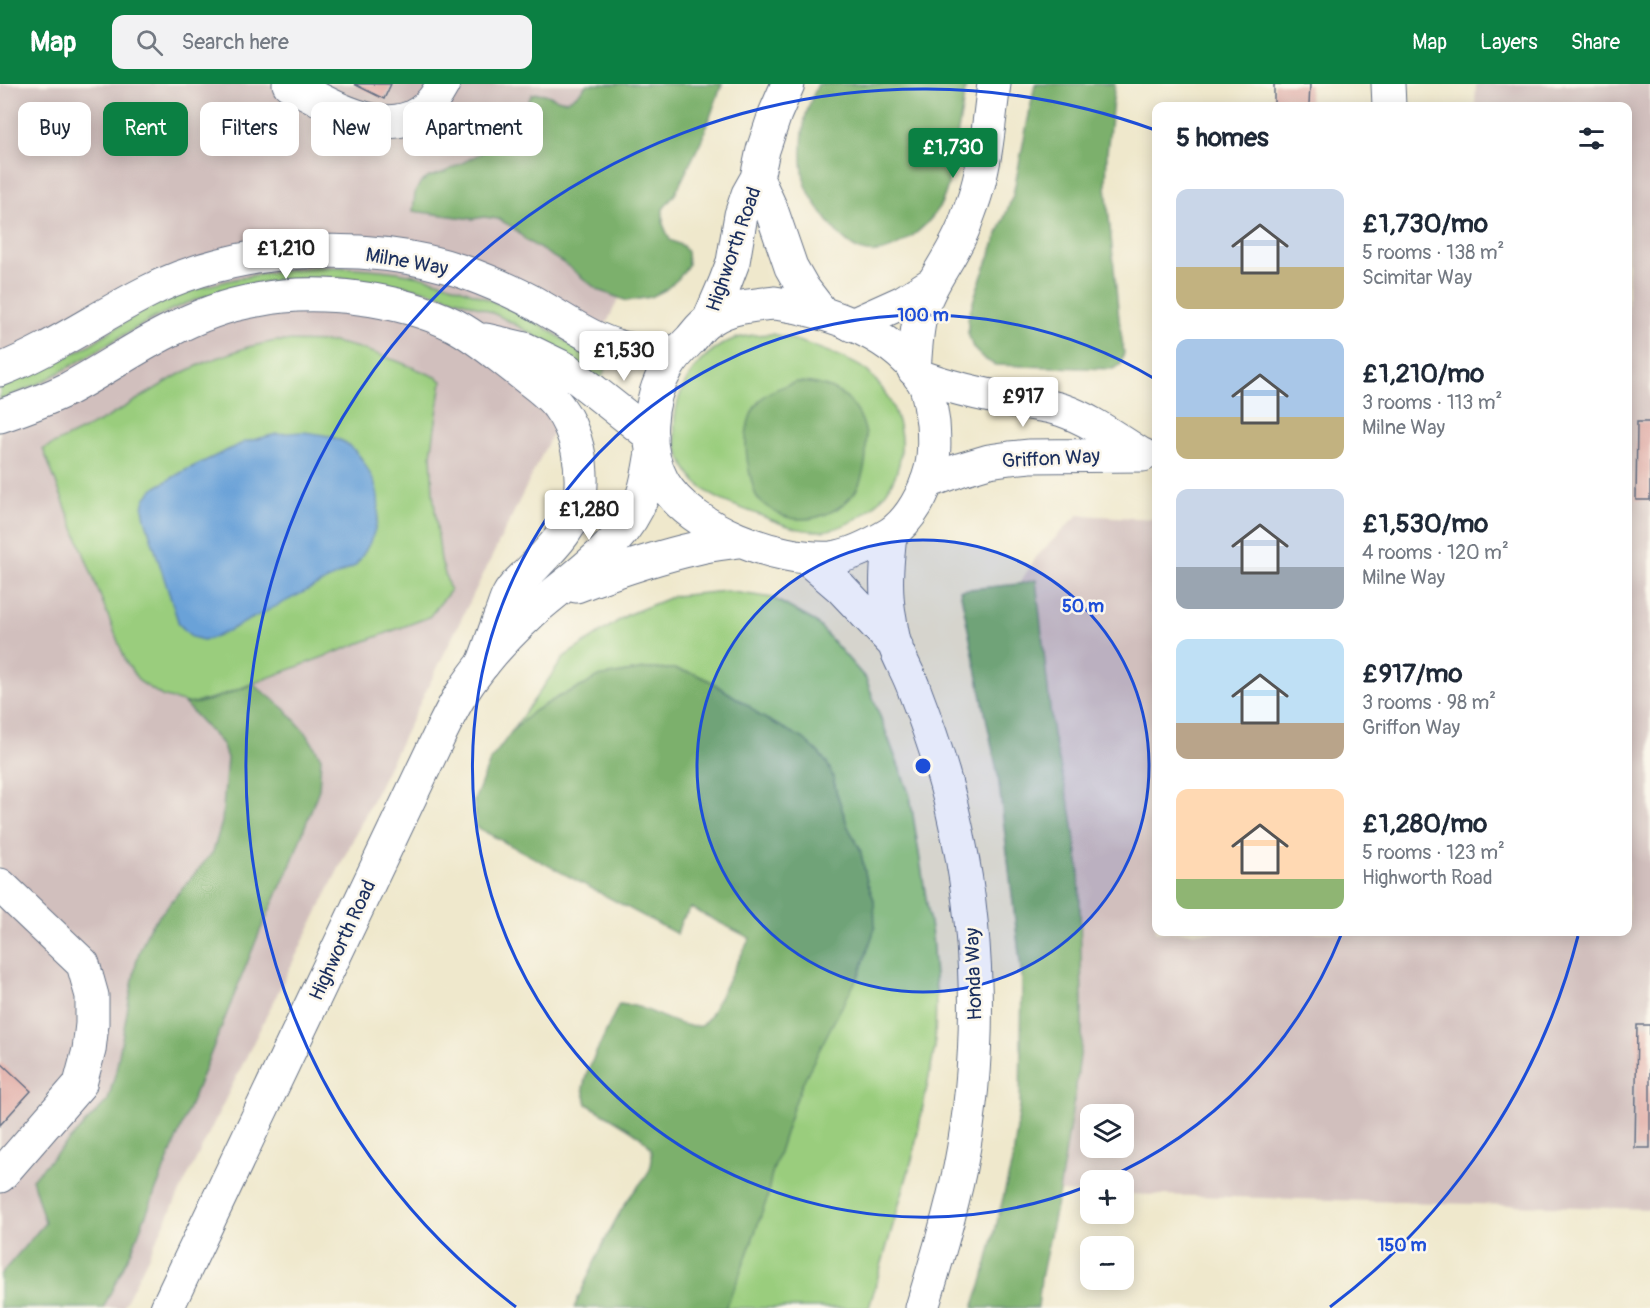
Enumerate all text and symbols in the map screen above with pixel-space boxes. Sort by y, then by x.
search box [112,15,532,69]
text: Map [30,25,76,60]
icon: search [133,26,166,59]
text: Search here [181,28,289,56]
text: Map [1412,29,1447,56]
text: Layers [1480,29,1538,56]
text: Share [1571,29,1620,56]
chip: Buy [18,102,91,156]
chip: Rent [103,102,188,156]
chip: Filters [200,102,299,156]
chip: New [311,102,391,156]
chip: Apartment [403,102,543,156]
text: 5 homes [1176,122,1269,154]
icon: filters [1575,122,1608,155]
pin: £1,730 [904,128,1002,179]
text: £1,730 [922,135,984,160]
street label: Highworth Road [700,183,767,315]
text: £1,730/mo [1362,208,1488,240]
icon: home [1224,213,1296,285]
pin: £1,210 [237,229,335,280]
text: £1,210 [257,236,315,261]
text: 5 rooms · 138 m² [1362,240,1504,265]
street label: Milne Way [364,242,450,281]
text: Scimitar Way [1362,265,1472,290]
text: 100 m [897,304,949,327]
pin: £1,530 [575,331,673,382]
text: £1,530 [593,338,655,363]
text: £1,210/mo [1362,358,1484,390]
icon: home [1224,363,1296,435]
pin: £917 [987,377,1059,428]
text: £917 [1002,384,1044,409]
text: 3 rooms · 113 m² [1362,390,1502,415]
text: Milne Way [1362,415,1445,440]
street label: Griffon Way [1001,443,1101,474]
pin: £1,280 [540,490,638,541]
text: £1,280 [559,497,619,522]
text: £1,530/mo [1362,508,1488,540]
icon: home [1224,513,1296,585]
text: 4 rooms · 120 m² [1362,540,1509,565]
text: Milne Way [1362,565,1445,590]
text: 50 m [1062,595,1104,618]
text: £917/mo [1362,658,1462,690]
icon: home [1224,663,1296,735]
text: 3 rooms · 98 m² [1362,690,1496,715]
text: Griffon Way [1362,715,1460,740]
centre of rings [913,756,933,776]
text: £1,280/mo [1362,808,1487,840]
icon: home [1224,813,1296,885]
text: 5 rooms · 123 m² [1362,840,1505,865]
text: Highworth Road [1362,865,1492,890]
street label: Highworth Road [304,876,381,1005]
street label: Honda Way [959,927,988,1021]
map controls [1080,1104,1134,1290]
button: layers [1080,1104,1134,1158]
button: + [1080,1170,1134,1224]
text: 150 m [1378,1234,1427,1257]
button: − [1080,1236,1134,1290]

